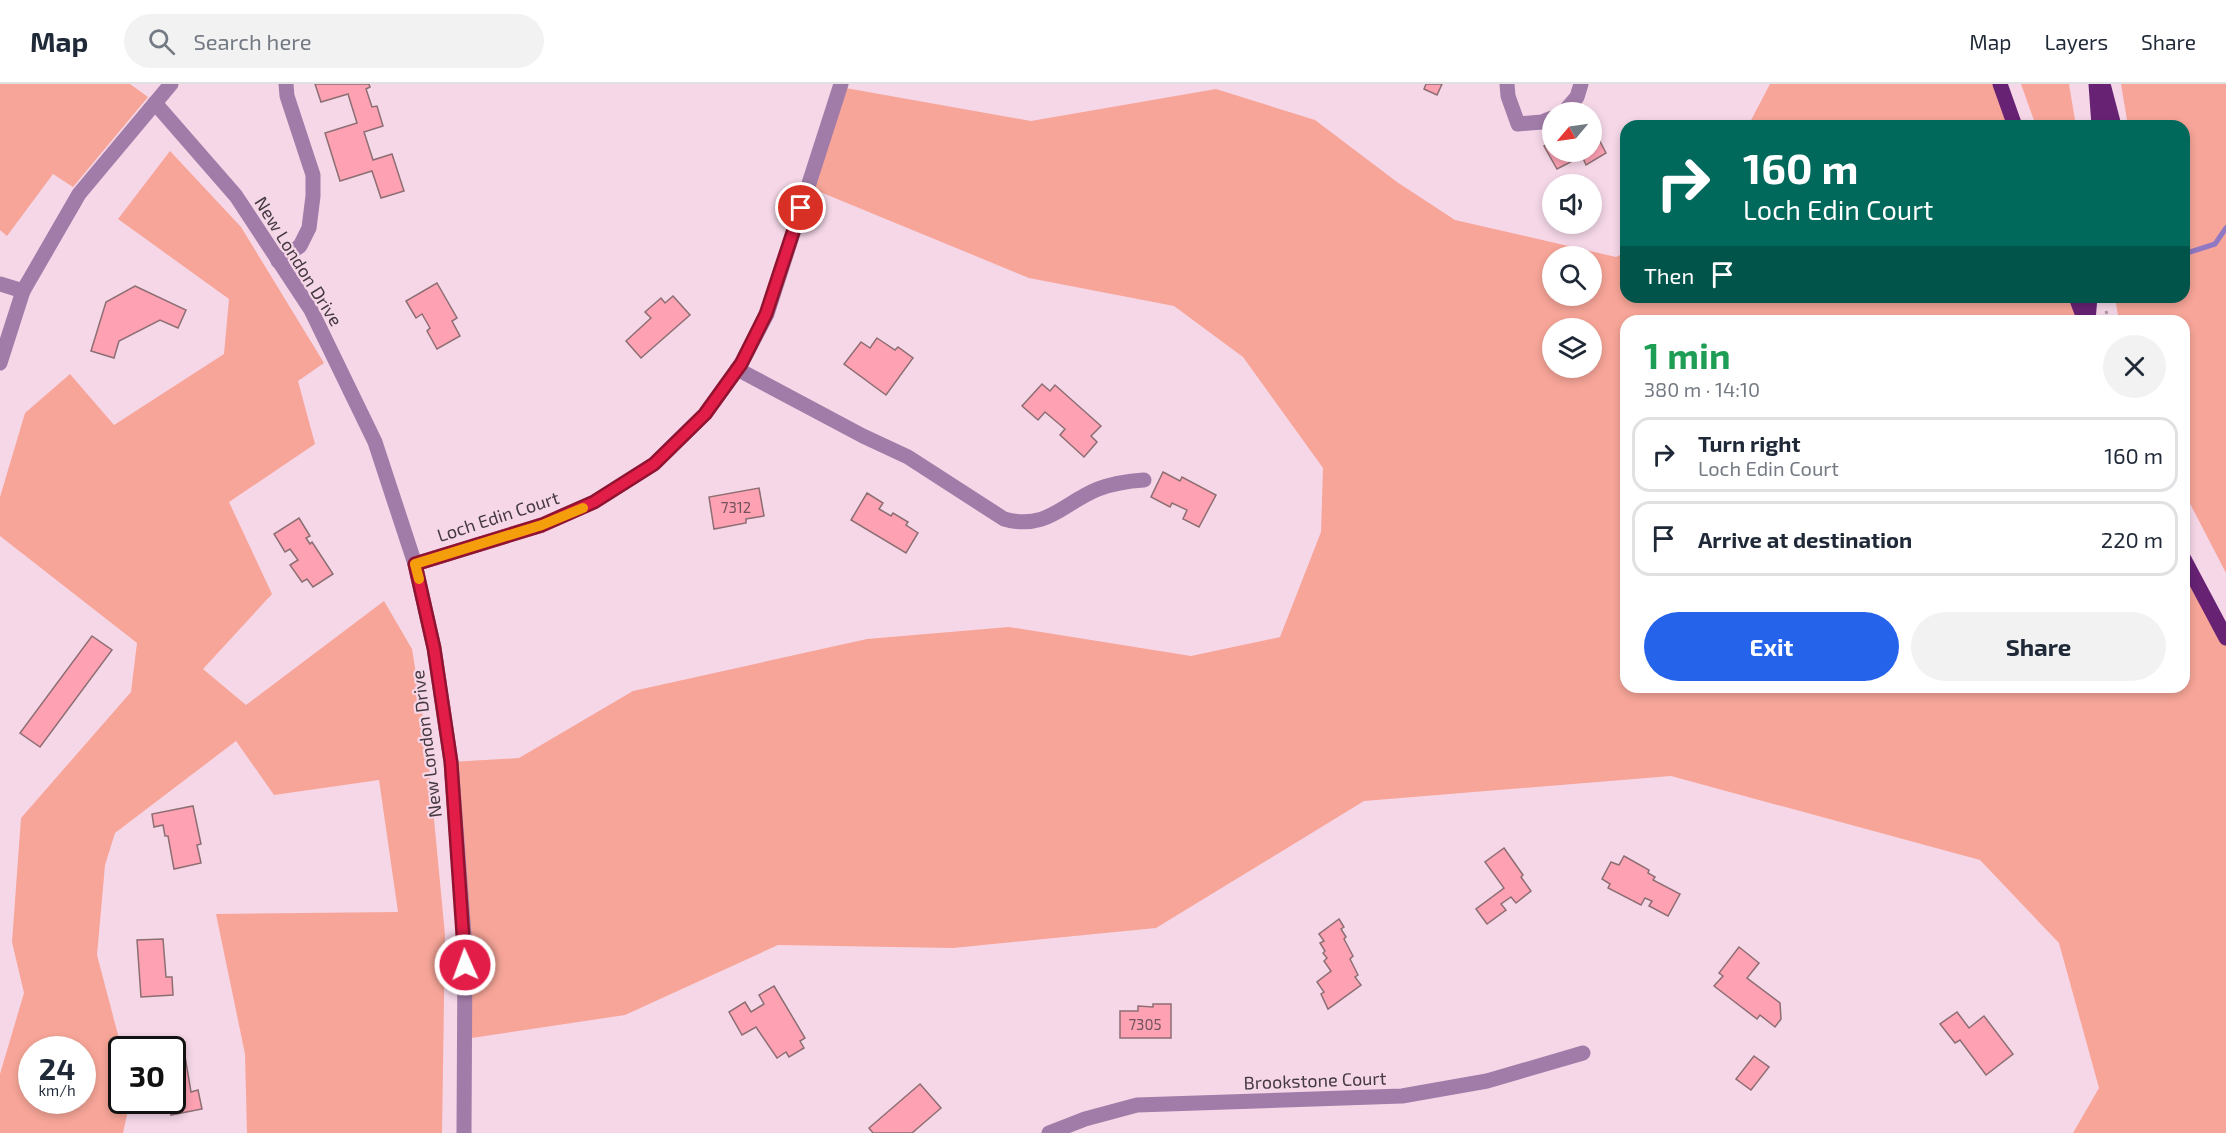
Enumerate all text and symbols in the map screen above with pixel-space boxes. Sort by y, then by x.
search box [124,14,544,68]
text: Map [30,24,88,58]
icon: search [145,25,178,58]
text: Search here [193,28,312,54]
text: Map [1969,29,2011,54]
text: Layers [2044,29,2108,54]
text: Share [2141,29,2196,54]
north arrow [1542,102,1602,162]
map controls [1542,102,1602,378]
text: 160 m [1743,142,1859,192]
icon: right [1644,144,1722,222]
button: sound [1542,174,1602,234]
pin [775,182,826,233]
icon: arrive [784,191,817,224]
street label: New London Drive [250,192,348,330]
text: Loch Edin Court [1743,193,1933,225]
button: search [1542,246,1602,306]
icon: arrive [1706,258,1739,291]
text: Then [1644,262,1694,288]
button: layers [1542,318,1602,378]
text: 1 min [1644,333,1731,376]
button: close [2103,335,2166,398]
text: 380 m · 14:10 [1644,377,1760,401]
text: Turn right [1698,430,1800,456]
icon: right [1647,438,1680,471]
text: 160 m [2104,442,2163,468]
text: Loch Edin Court [1698,456,1839,480]
street label: Loch Edin Court [434,486,562,546]
house number: 7312 [721,498,751,516]
icon: arrive [1647,522,1680,555]
text: Arrive at destination [1698,526,1912,552]
text: 220 m [2101,526,2163,552]
button: Exit [1644,612,1899,681]
button: Share [1911,612,2166,681]
street label: New London Drive [406,669,446,819]
position arrow [433,933,497,997]
house number: 7305 [1128,1015,1162,1033]
speed limit sign: 30 [108,1036,186,1114]
text: 24 [39,1050,75,1086]
street label: Brookstone Court [1243,1067,1387,1093]
text: km/h [38,1081,76,1099]

